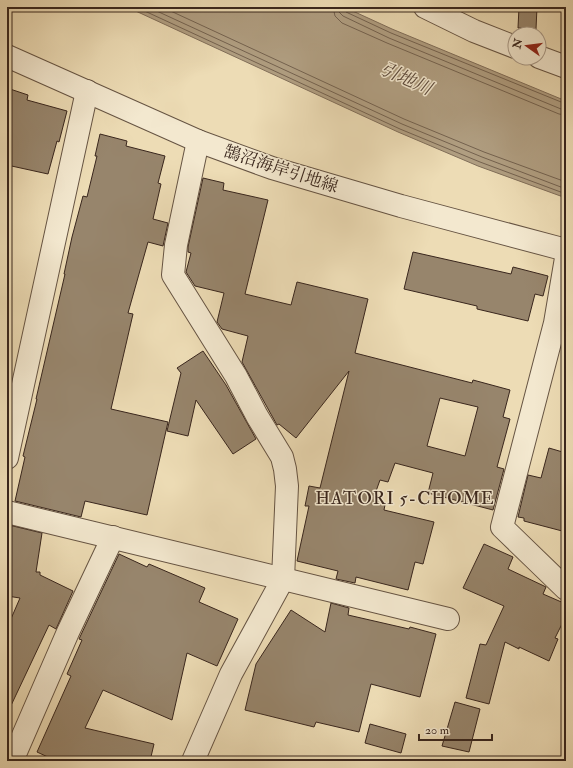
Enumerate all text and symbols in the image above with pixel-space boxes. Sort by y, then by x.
north arrow [507,26,547,66]
text: N [510,36,526,51]
water label: 引地川 [377,58,437,101]
street label: 鵠沼海岸引地線 [221,141,341,197]
district label: HATORI 5-CHOME [315,487,495,510]
scale bar [419,716,492,742]
text: 20 m [425,723,450,738]

